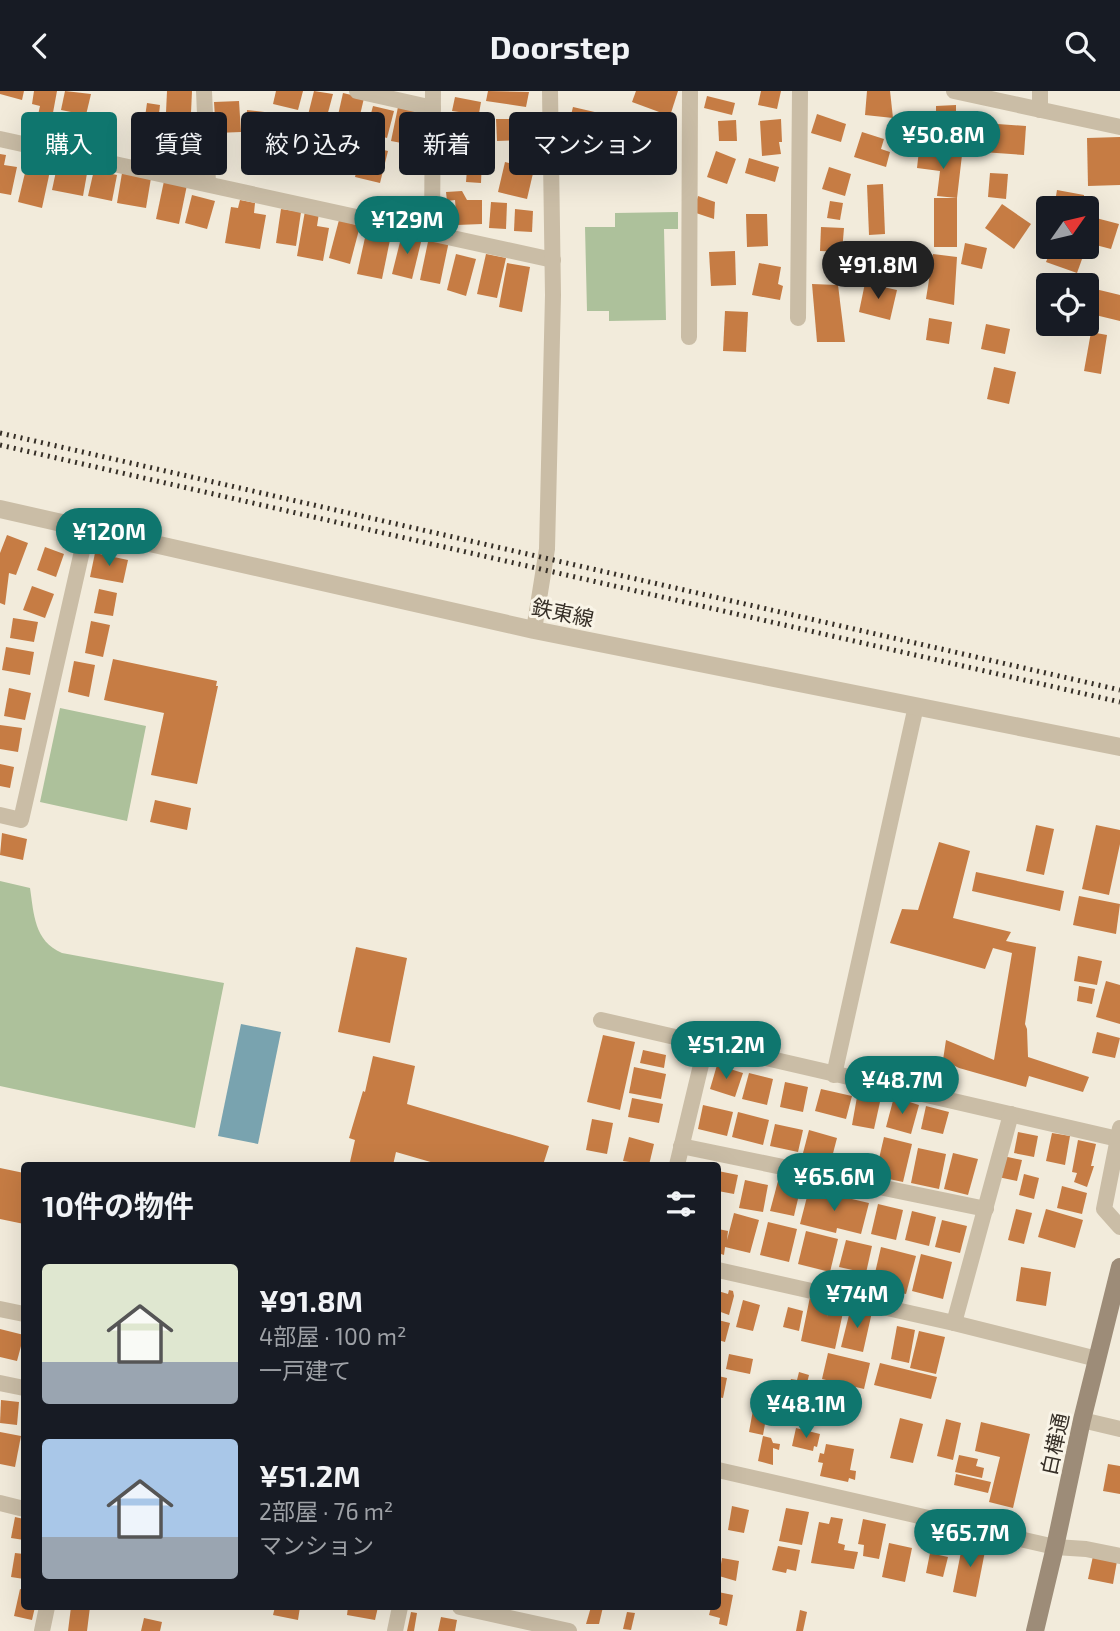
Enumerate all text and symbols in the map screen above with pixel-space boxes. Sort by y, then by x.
icon: back [21,27,59,65]
text: Doorstep [490,27,630,65]
icon: search [1061,27,1099,65]
pin: ¥50.8M [886,111,1000,171]
chip: 購入 [21,112,117,175]
chip: 賃貸 [131,112,227,175]
chip: 絞り込み [241,112,385,175]
chip: 新着 [399,112,495,175]
chip: マンション [509,112,677,175]
text: ¥50.8M [901,120,985,148]
north arrow [1036,196,1099,259]
map controls [1036,196,1099,336]
pin: ¥129M [358,197,456,256]
text: ¥129M [370,205,444,233]
pin: ¥91.8M [821,241,935,301]
text: ¥91.8M [838,250,918,278]
button: locate [1036,273,1099,336]
pin: ¥120M [60,509,158,568]
text: ¥120M [72,517,146,545]
street label: 鉄東線 [530,593,596,631]
pin: ¥51.2M [669,1021,783,1081]
text: ¥51.2M [687,1030,765,1058]
pin: ¥48.7M [845,1056,959,1116]
text: ¥48.7M [861,1065,943,1093]
pin: ¥65.6M [777,1153,891,1213]
text: ¥65.6M [793,1162,875,1190]
icon: filters [662,1185,700,1223]
text: 10件の物件 [42,1187,194,1223]
pin: ¥74M [816,1271,898,1330]
text: ¥74M [825,1279,889,1307]
text: ¥91.8M [259,1282,363,1318]
icon: home [98,1292,182,1376]
text: 4部屋 · 100 m² [259,1322,407,1350]
text: 一戸建て [259,1356,351,1384]
pin: ¥48.1M [749,1381,863,1440]
text: ¥48.1M [766,1389,846,1417]
street label: 白樺通 [1035,1411,1073,1477]
text: ¥51.2M [259,1457,361,1493]
icon: home [98,1467,182,1551]
text: 2部屋 · 76 m² [259,1497,393,1525]
pin: ¥65.7M [913,1509,1027,1569]
text: ¥65.7M [930,1518,1010,1546]
text: マンション [259,1531,374,1559]

